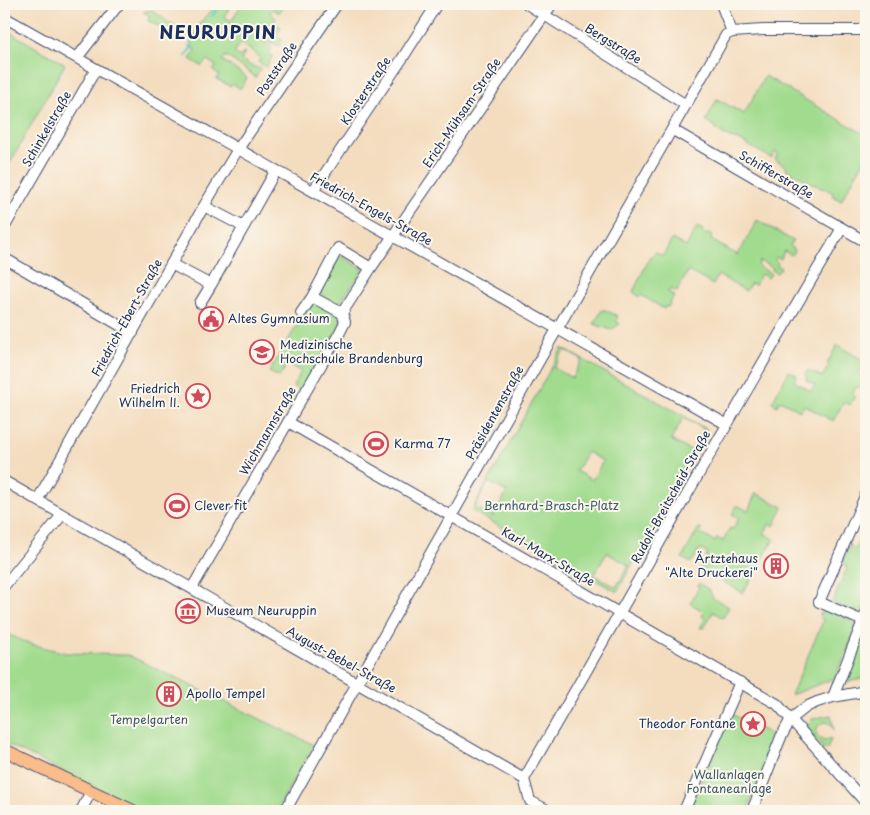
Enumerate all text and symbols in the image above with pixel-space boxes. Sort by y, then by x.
district label: NEURUPPIN [159,18,277,45]
street label: Bergstraße [582,19,645,68]
street label: Poststraße [252,38,301,99]
street label: Klosterstraße [336,53,395,128]
street label: Erich-Mühsam-Straße [418,54,505,171]
street label: Schinkelstraße [17,87,75,170]
street label: Schifferstraße [736,146,817,203]
street label: Friedrich-Engels-Straße [307,167,436,249]
street label: Friedrich-Ebert-Straße [86,255,166,380]
public building icon: Altes Gymnasium [198,306,224,332]
place label: Altes Gymnasium [228,309,330,327]
place label: Medizinische Hochschule Brandenburg [280,335,423,367]
school or university icon: Medizinische Hochschule Brandenburg [249,339,275,365]
street label: Präsidentenstraße [461,362,528,463]
place label: Friedrich Wilhelm II. [119,379,180,411]
place icon: Friedrich Wilhelm II. [185,383,211,409]
street label: Wichmannstraße [234,383,300,478]
street label: Rudolf-Breitscheid-Straße [626,427,714,566]
sports icon: Karma 77 [363,431,389,457]
place label: Karma 77 [394,434,451,452]
sports icon: Clever fit [164,493,190,519]
place label: Clever fit [194,496,247,514]
park label: Bernhard-Brasch-Platz [483,496,619,514]
street label: Karl-Marx-Straße [499,522,598,590]
place label: Ärtztehaus "Alte Druckerei" [665,549,759,581]
building icon: Ärtztehaus "Alte Druckerei" [763,553,789,579]
museum icon: Museum Neuruppin [175,598,201,624]
place label: Museum Neuruppin [206,601,317,619]
street label: August-Bebel-Straße [283,621,400,697]
building icon: Apollo Tempel [156,681,182,707]
place label: Apollo Tempel [186,684,265,702]
park label: Tempelgarten [110,710,188,728]
place icon: Theodor Fontane [740,711,766,737]
place label: Theodor Fontane [639,714,736,732]
park label: Wallanlagen Fontaneanlage [686,765,772,797]

